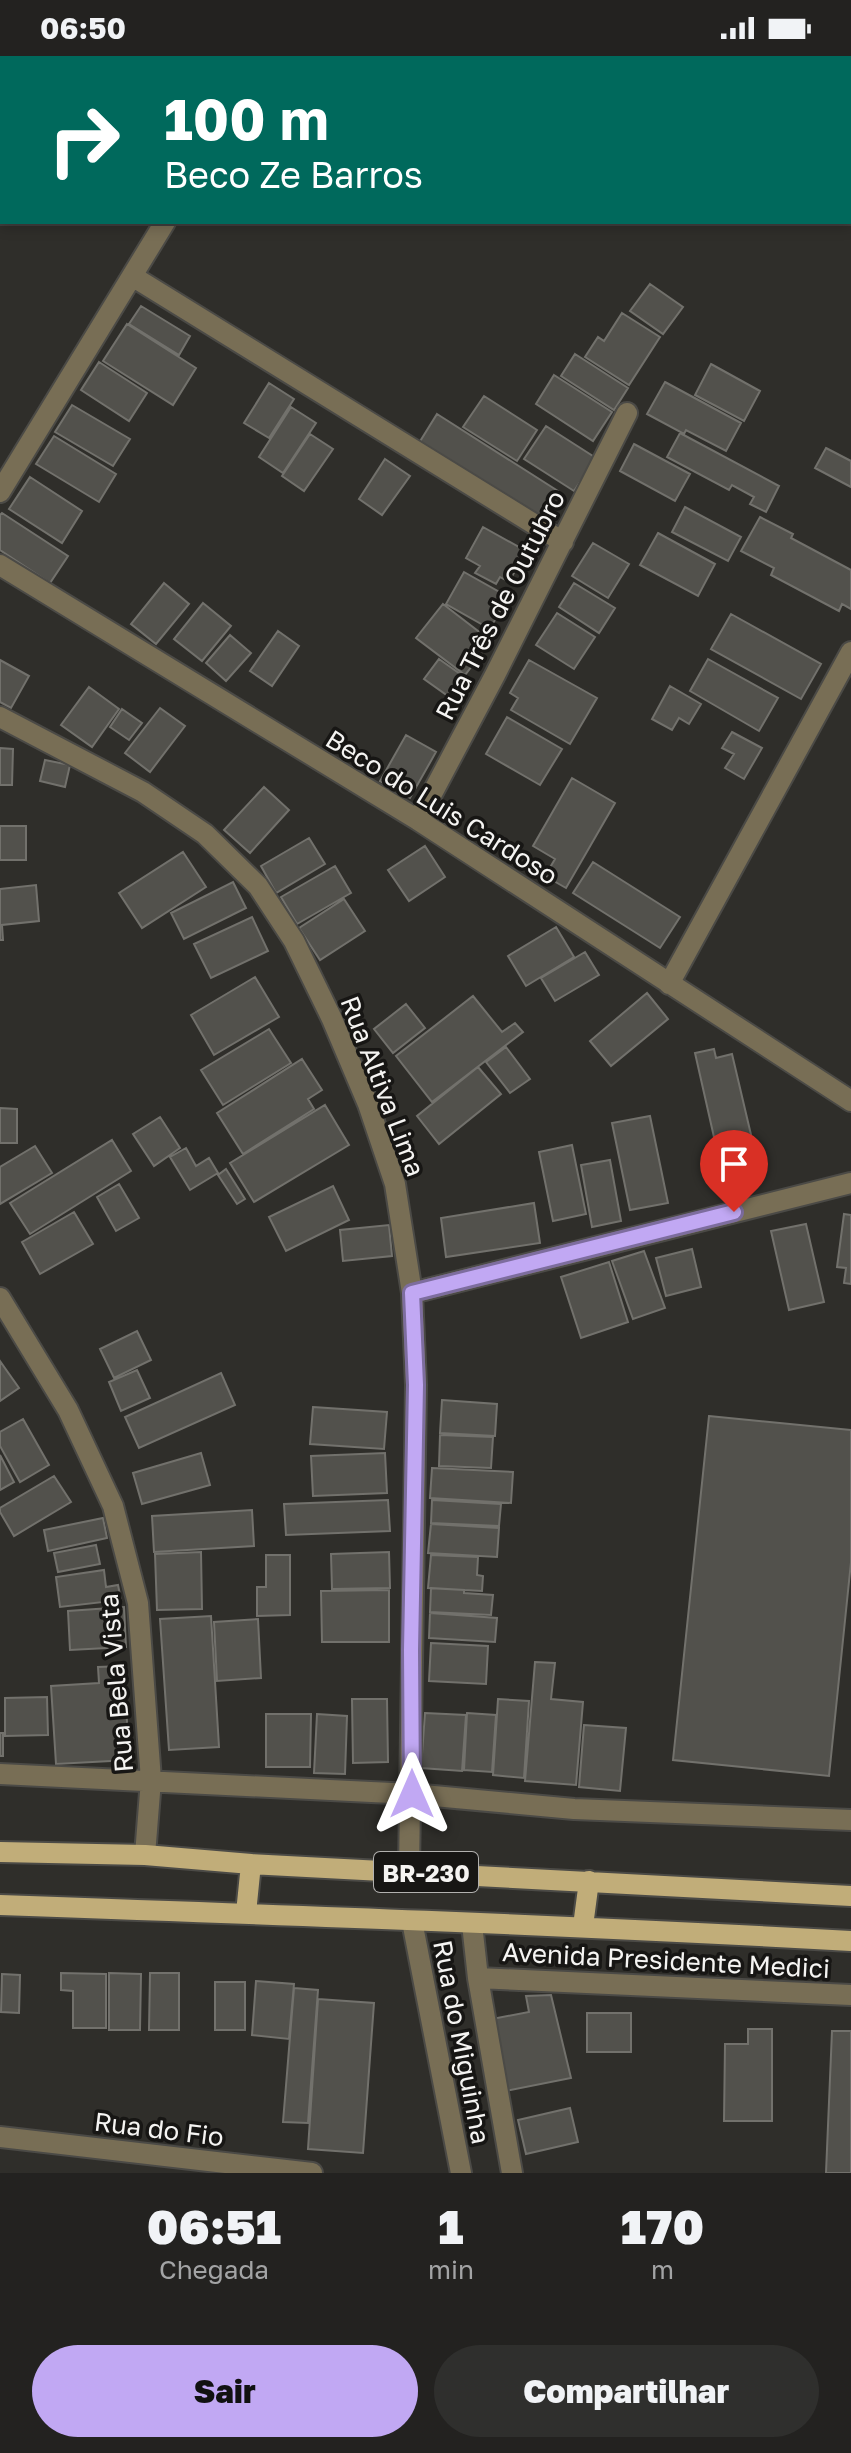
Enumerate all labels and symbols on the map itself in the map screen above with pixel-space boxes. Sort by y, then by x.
street label: Rua Três de Outubro [429,485,571,725]
street label: Beco do Luis Cardoso [320,723,564,891]
street label: Rua Altiva Lima [334,991,432,1181]
pin [700,1130,768,1212]
street label: Rua Bela Vista [93,1592,139,1774]
position arrow [370,1752,454,1836]
road number: BR-230 [374,1852,478,1892]
street label: Avenida Presidente Medici [501,1936,831,1984]
street label: Rua do Miguinha [427,1938,497,2146]
street label: Rua do Fio [92,2106,226,2152]

